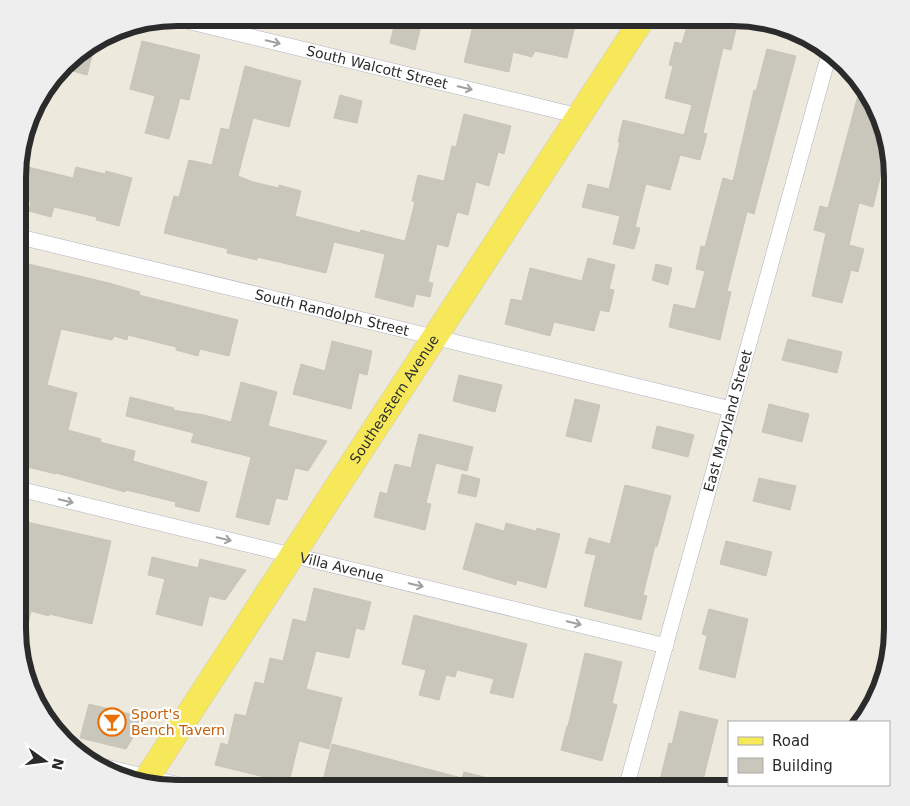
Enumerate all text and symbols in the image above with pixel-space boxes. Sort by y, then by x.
one-way arrow [264,38,280,47]
street label: South Walcott Street [305,42,450,92]
one-way arrow [456,84,472,93]
street label: South Randolph Street [253,286,411,339]
street label: Southeastern Avenue [346,332,442,466]
street label: East Maryland Street [700,347,755,494]
one-way arrow [58,497,74,506]
one-way arrow [215,535,231,544]
street label: Villa Avenue [298,549,385,585]
one-way arrow [407,581,423,590]
one-way arrow [565,619,581,628]
place label: Sport's Bench Tavern [131,706,225,738]
bar icon: Sport's Bench Tavern [97,707,127,737]
legend [728,721,890,786]
text: Road [772,732,810,750]
north arrow [20,736,70,786]
text: N [48,757,67,772]
text: Building [772,757,833,775]

